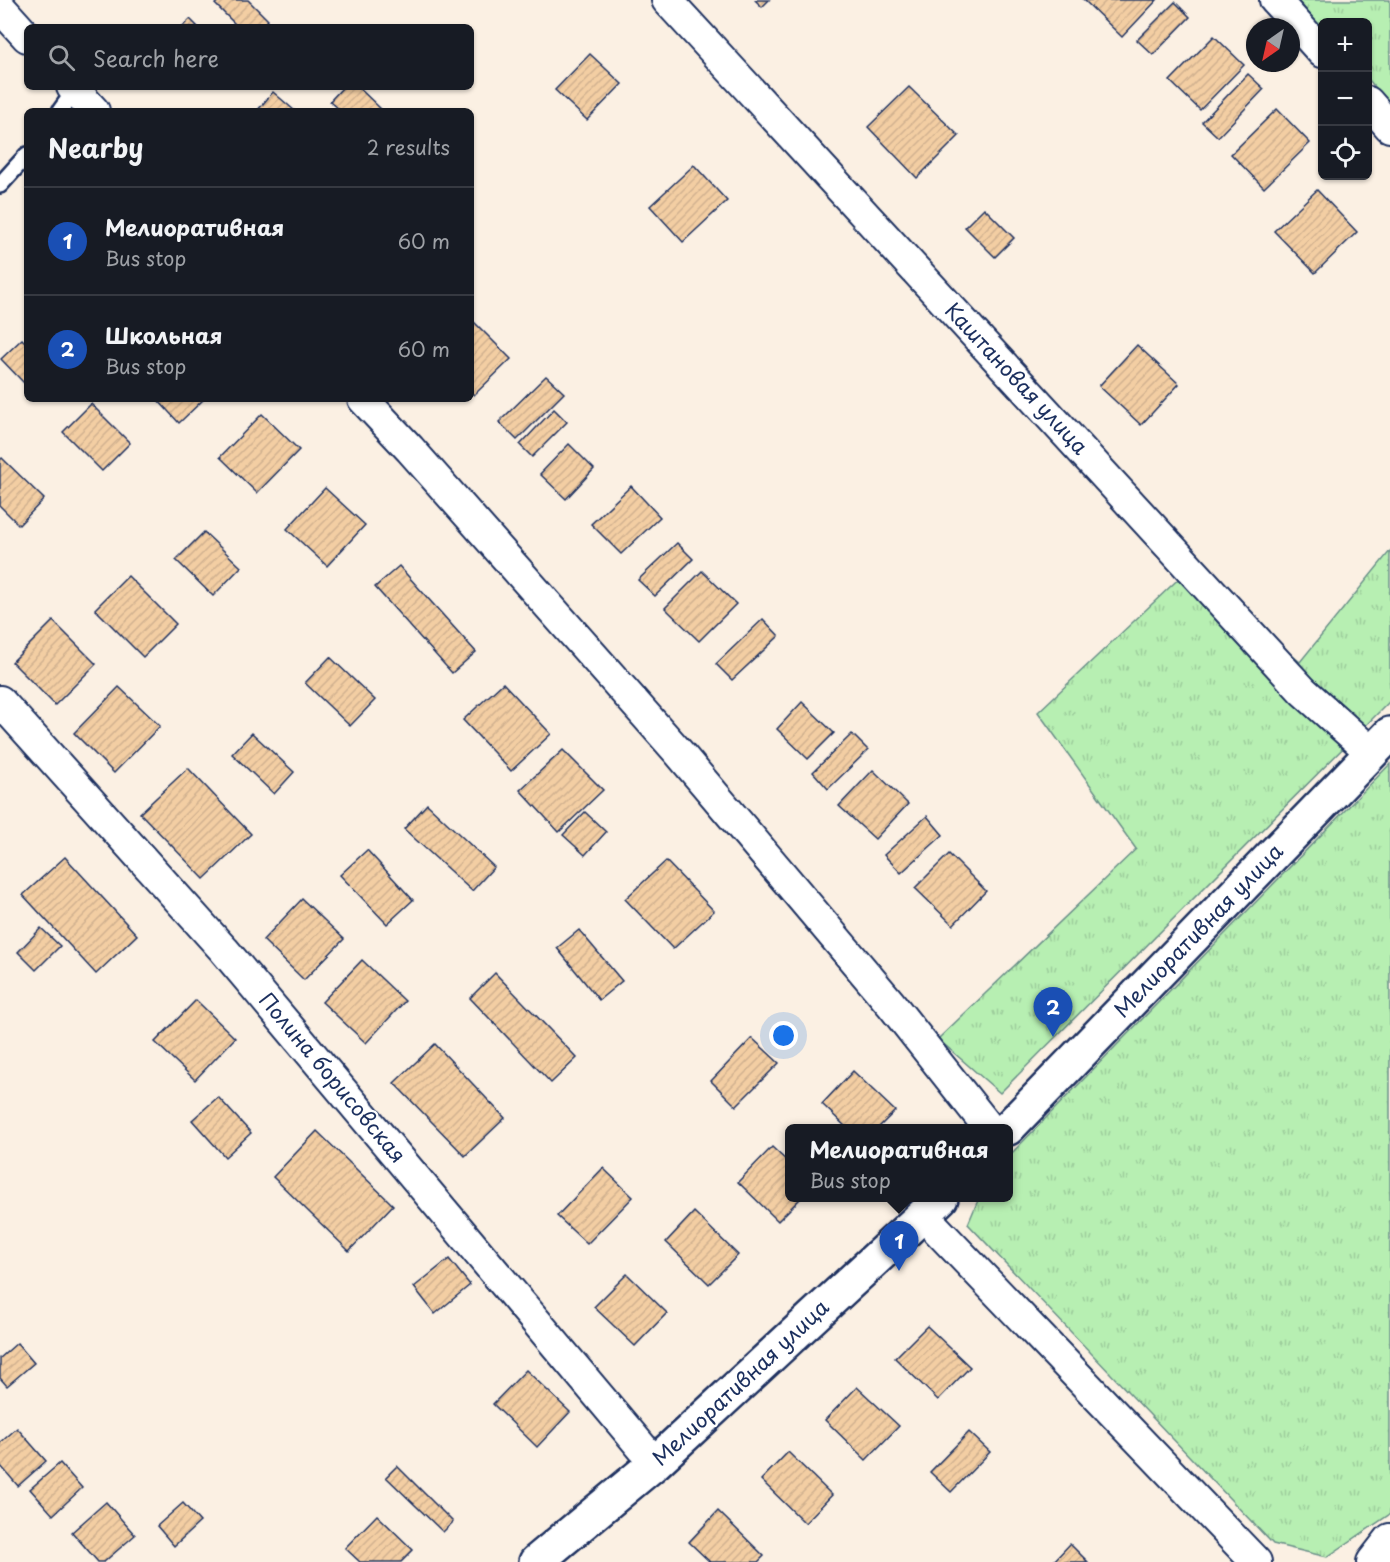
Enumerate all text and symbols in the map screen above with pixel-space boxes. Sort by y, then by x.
north arrow [1246,18,1300,72]
map controls [1318,18,1372,180]
button: + [1318,18,1372,72]
search box [24,24,474,90]
icon: search [45,41,78,74]
text: Search here [93,41,219,74]
button: − [1318,72,1372,126]
button: locate [1318,126,1372,180]
text: Nearby [48,128,143,167]
text: 2 results [367,132,450,162]
text: Мелиоративная [105,210,284,243]
text: 1 [63,226,72,256]
text: 60 m [398,226,450,256]
text: Bus stop [105,243,186,273]
street label: Каштановая улица [938,294,1097,461]
text: Школьная [105,318,222,351]
text: 2 [60,334,75,364]
text: 60 m [398,334,450,364]
text: Bus stop [105,351,186,381]
street label: Мелиоративная улица [1106,835,1290,1024]
street label: Полина борисовская [252,984,415,1169]
pin: 2 [1034,988,1072,1037]
your location [769,1021,798,1050]
popup [785,1124,1013,1202]
text: Мелиоративная [809,1132,989,1165]
text: Bus stop [809,1165,891,1195]
pin: 1 [880,1222,918,1271]
street label: Мелиоративная улица [644,1290,836,1472]

